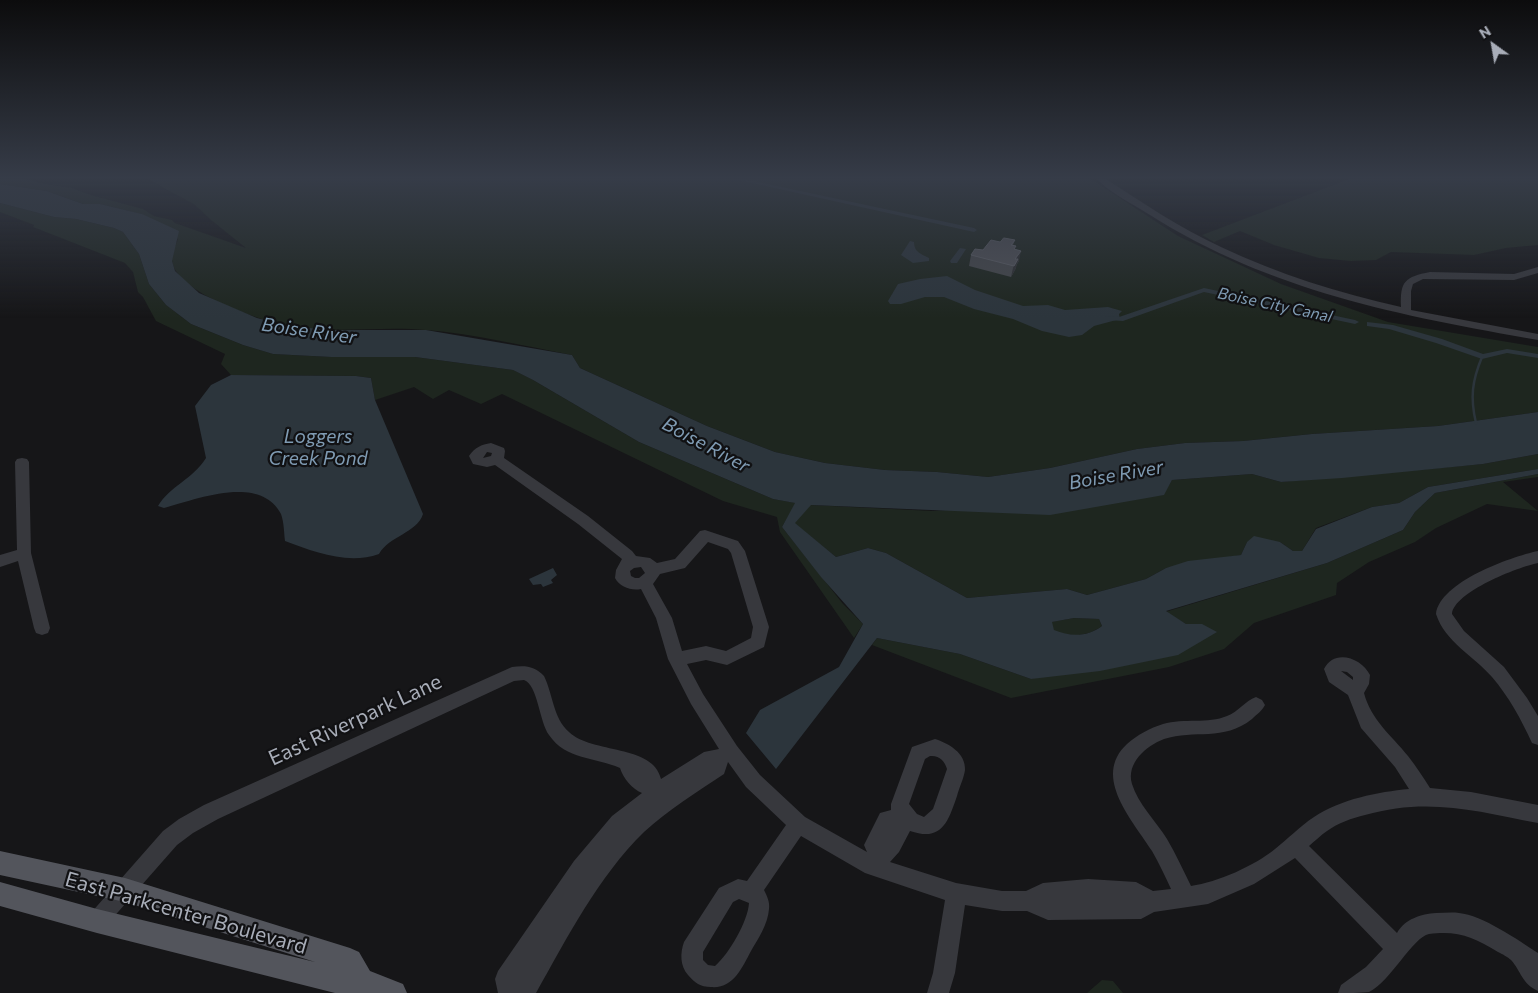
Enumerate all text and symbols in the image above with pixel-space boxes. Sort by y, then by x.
north arrow [1468,20,1518,70]
text: N [1476,22,1494,42]
water label: Boise City Canal [1216,283,1334,327]
water label: Boise River [260,313,358,349]
water label: Boise River [658,412,754,478]
water label: Loggers Creek Pond [268,426,368,470]
water label: Boise River [1067,455,1165,495]
street label: East Riverpark Lane [264,669,446,771]
street label: East Parkcenter Boulevard [62,866,310,960]

